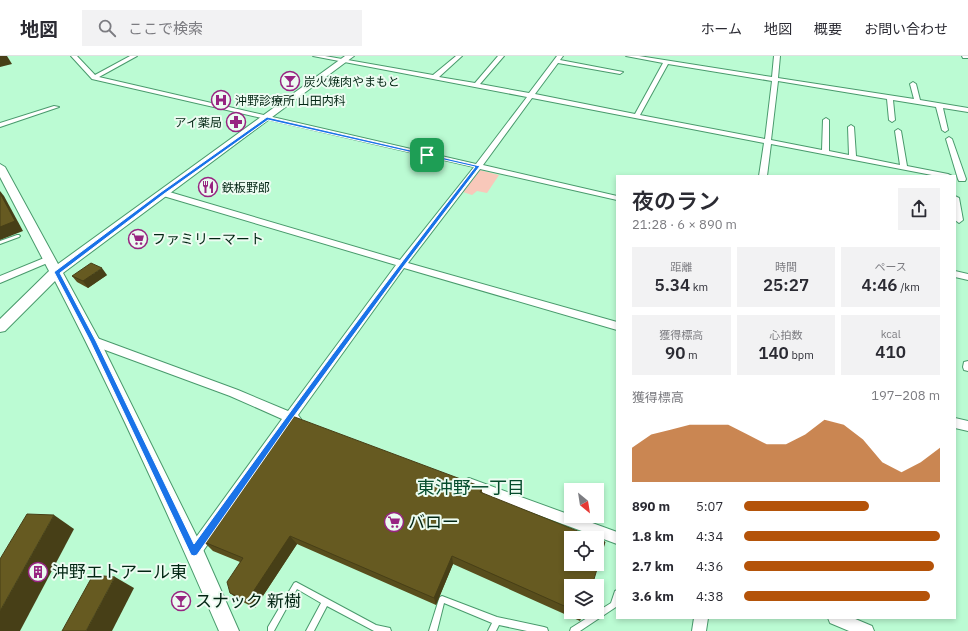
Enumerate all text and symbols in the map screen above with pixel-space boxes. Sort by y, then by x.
search box [82,10,362,46]
text: 地図 [20,17,58,41]
icon: search [96,17,118,39]
text: ここで検索 [128,19,203,38]
text: ホーム [700,20,742,38]
text: 地図 [764,20,792,38]
text: 概要 [814,20,842,38]
text: お問い合わせ [864,20,948,38]
bar icon: 炭火焼肉やまもと [279,70,301,92]
place label: 炭火焼肉やまもと [304,74,400,89]
hospital icon: 沖野診療所 山田内科 [210,89,232,111]
place label: 沖野診療所 山田内科 [235,93,346,108]
pharmacy icon: アイ薬局 [225,111,247,133]
place label: アイ薬局 [175,115,222,130]
pin [410,138,444,172]
icon: arrive [416,144,438,166]
restaurant icon: 鉄板野郎 [197,176,219,198]
place label: 鉄板野郎 [222,180,270,195]
text: 夜のラン [632,186,720,215]
button: share [898,188,940,230]
text: 21:28 · 6 × 890 m [632,216,737,233]
supermarket icon: ファミリーマート [127,228,149,250]
place label: ファミリーマート [152,230,264,248]
text: 距離 [670,260,692,274]
text: 時間 [775,260,797,274]
text: ペース [874,260,907,274]
text: 5.34 [654,274,690,296]
text: 25:27 [763,274,809,296]
text: 4:46 [862,274,898,296]
text: km [690,280,708,294]
text: /km [898,280,920,294]
text: kcal [881,327,901,341]
text: 獲得標高 [659,328,703,342]
text: 心拍数 [769,328,802,342]
text: 410 [875,341,906,363]
text: 90 [665,342,685,364]
text: 140 [758,342,789,364]
text: m [685,348,698,362]
text: bpm [789,348,814,362]
text: 197–208 m [871,387,940,404]
text: 獲得標高 [632,389,684,406]
district label: 東沖野一丁目 [417,476,525,499]
north arrow [564,483,604,523]
map controls [564,483,604,619]
text: 890 m [632,498,670,515]
text: 5:07 [696,498,723,515]
supermarket icon: バロー [383,511,405,533]
place label: バロー [408,511,459,533]
text: 1.8 km [632,528,674,545]
text: 4:34 [696,528,723,545]
button: locate [564,531,604,571]
text: 2.7 km [632,558,674,575]
text: 4:36 [696,558,723,575]
building icon: 沖野エトアール東 [27,561,49,583]
place label: 沖野エトアール東 [52,561,187,583]
button: layers [564,579,604,619]
text: 3.6 km [632,588,674,605]
text: 4:38 [696,588,723,605]
bar icon: スナック 新樹 [170,590,192,612]
place label: スナック 新樹 [195,590,301,612]

